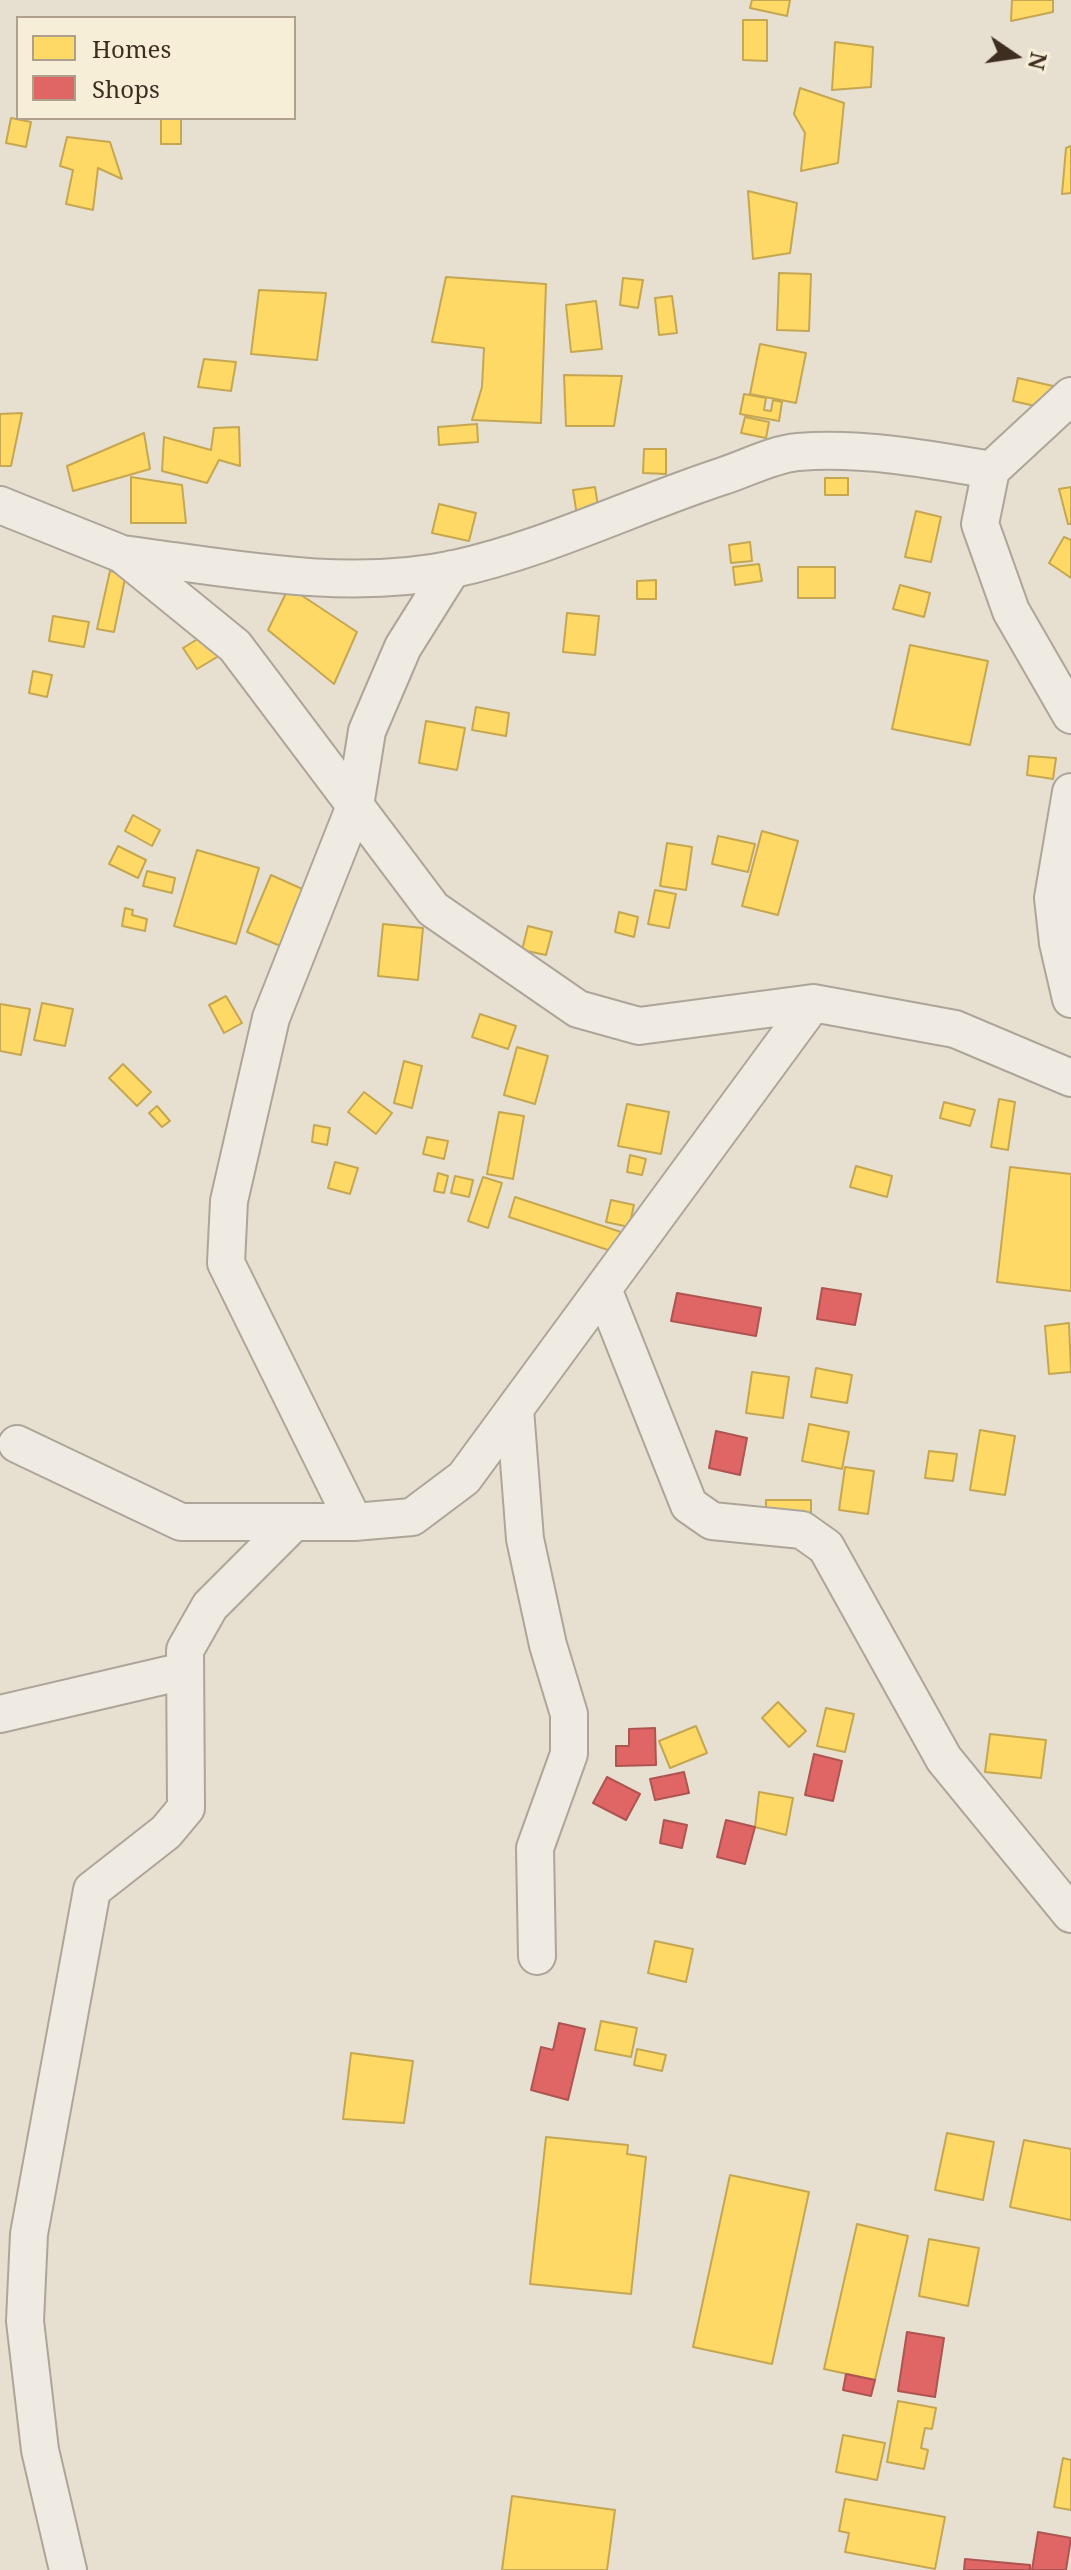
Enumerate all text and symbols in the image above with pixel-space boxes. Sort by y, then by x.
legend [16,16,296,120]
north arrow [975,16,1055,96]
text: Homes [92,32,171,65]
text: N [1022,50,1055,73]
text: Shops [92,72,160,105]

